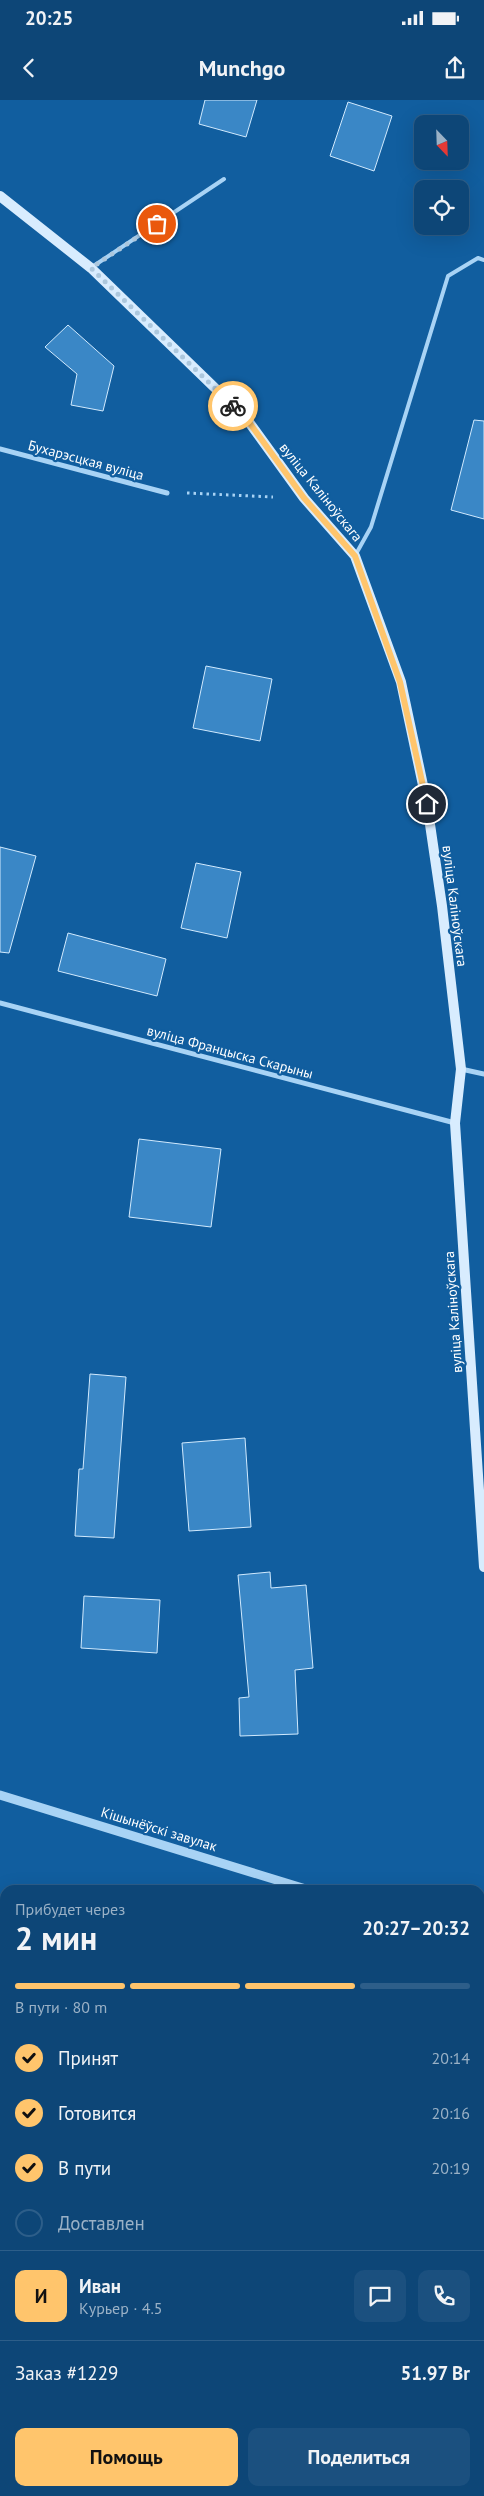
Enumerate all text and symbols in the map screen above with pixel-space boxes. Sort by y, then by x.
text: 20:25 [25,6,73,30]
icon: back [15,54,43,82]
text: Munchgo [199,54,285,82]
icon: share [441,54,469,82]
north arrow [414,115,469,170]
map controls [414,115,469,235]
button: locate [414,180,469,235]
pin [136,203,178,245]
icon: bag [143,210,171,238]
courier [208,381,258,431]
icon: bike [219,392,247,420]
street label: Бухарэсцкая вуліца [26,436,146,484]
street label: вуліца Каліноўскага [276,439,366,545]
pin [406,783,448,825]
icon: home [413,790,441,818]
street label: вуліца Каліноўскага [439,844,471,968]
street label: вуліца Францыска Скарыны [145,1021,315,1083]
street label: вуліца Каліноўскага [440,1250,466,1374]
street label: Кішынёўскі завулак [99,1803,219,1855]
text: Прибудет через [15,1899,125,1919]
text: 20:27–20:32 [362,1916,470,1940]
text: 2 мин [15,1917,97,1959]
text: В пути · 80 m [15,1997,107,2017]
icon: check [15,2044,43,2072]
text: Принят [58,2046,118,2070]
text: 20:14 [432,2048,470,2068]
icon: check [15,2099,43,2127]
text: Готовится [58,2101,136,2125]
text: 20:16 [432,2103,470,2123]
icon: check [15,2154,43,2182]
text: В пути [58,2156,111,2180]
text: 20:19 [432,2158,470,2178]
text: Доставлен [58,2211,145,2235]
button: chat [354,2270,406,2322]
button: phone [418,2270,470,2322]
text: Иван [79,2274,121,2298]
text: И [35,2284,47,2308]
text: Курьер · 4.5 [79,2298,163,2318]
text: Заказ #1229 [15,2361,118,2385]
text: 51.97 Br [401,2361,470,2385]
button: Помощь [15,2428,238,2486]
button: Поделиться [248,2428,470,2486]

